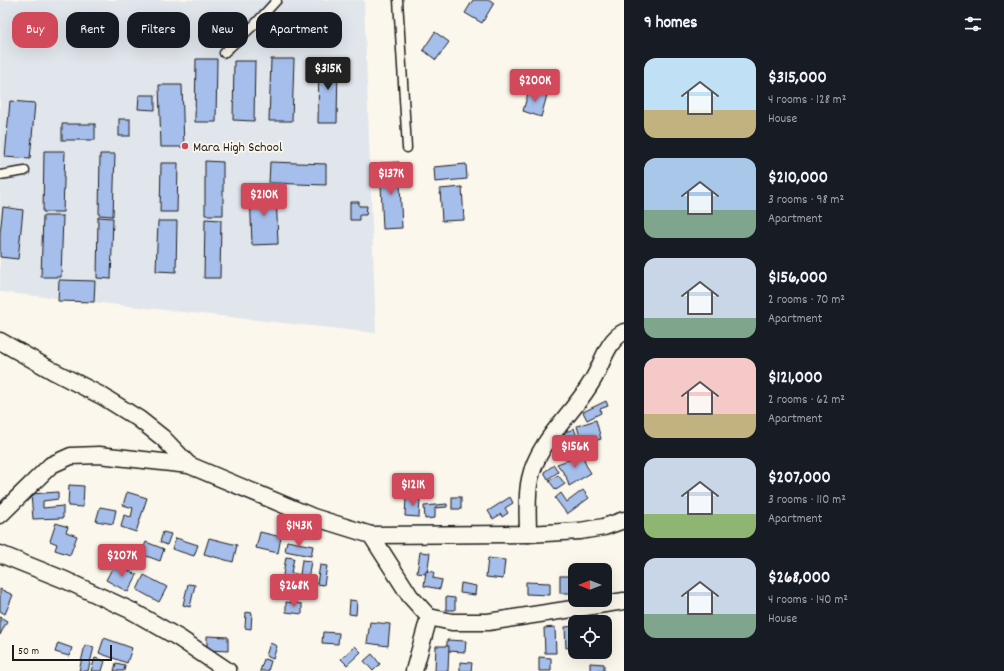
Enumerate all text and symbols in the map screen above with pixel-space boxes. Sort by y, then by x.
chip: Buy [12,12,58,48]
chip: Rent [66,12,119,48]
chip: Filters [127,12,190,48]
chip: New [198,12,248,48]
chip: Apartment [256,12,342,48]
text: 9 homes [644,12,697,36]
icon: filters [962,13,984,35]
pin: $315K [300,57,356,91]
text: $315K [314,60,342,79]
text: $315,000 [768,67,827,91]
pin: $200K [507,69,563,103]
text: $200K [519,72,551,91]
icon: home [676,74,724,122]
text: 4 rooms · 128 m² [768,91,846,110]
text: House [768,110,797,129]
place label: Mara High School [193,138,283,158]
marker: Mara High School [180,141,190,151]
pin: $137K [363,162,419,196]
text: $137K [378,165,404,184]
text: $210,000 [768,167,828,191]
icon: home [676,174,724,222]
pin: $210K [236,183,292,217]
text: $210K [250,186,278,205]
text: 3 rooms · 98 m² [768,191,844,210]
text: Apartment [768,210,822,229]
text: $156,000 [768,267,828,291]
icon: home [676,274,724,322]
text: 2 rooms · 70 m² [768,291,845,310]
text: Apartment [768,310,822,329]
text: $121,000 [768,367,823,391]
icon: home [676,374,724,422]
text: 2 rooms · 62 m² [768,391,845,410]
text: Apartment [768,410,822,429]
pin: $156K [547,435,603,469]
text: $156K [561,438,589,457]
text: $207,000 [768,467,831,491]
pin: $121K [385,473,441,507]
icon: home [676,474,724,522]
text: $121K [401,476,425,495]
text: 3 rooms · 110 m² [768,491,846,510]
text: Apartment [768,510,822,529]
pin: $143K [271,514,327,548]
text: $143K [286,517,312,536]
pin: $207K [94,544,150,578]
text: $207K [107,547,137,566]
north arrow [568,563,612,607]
map controls [568,563,612,659]
text: $268,000 [768,567,830,591]
pin: $268K [266,574,322,608]
icon: home [676,574,724,622]
text: $268K [279,577,309,596]
text: 4 rooms · 140 m² [768,591,848,610]
text: House [768,610,797,629]
button: locate [568,615,612,659]
scale bar [12,643,112,662]
text: 50 m [18,644,39,660]

